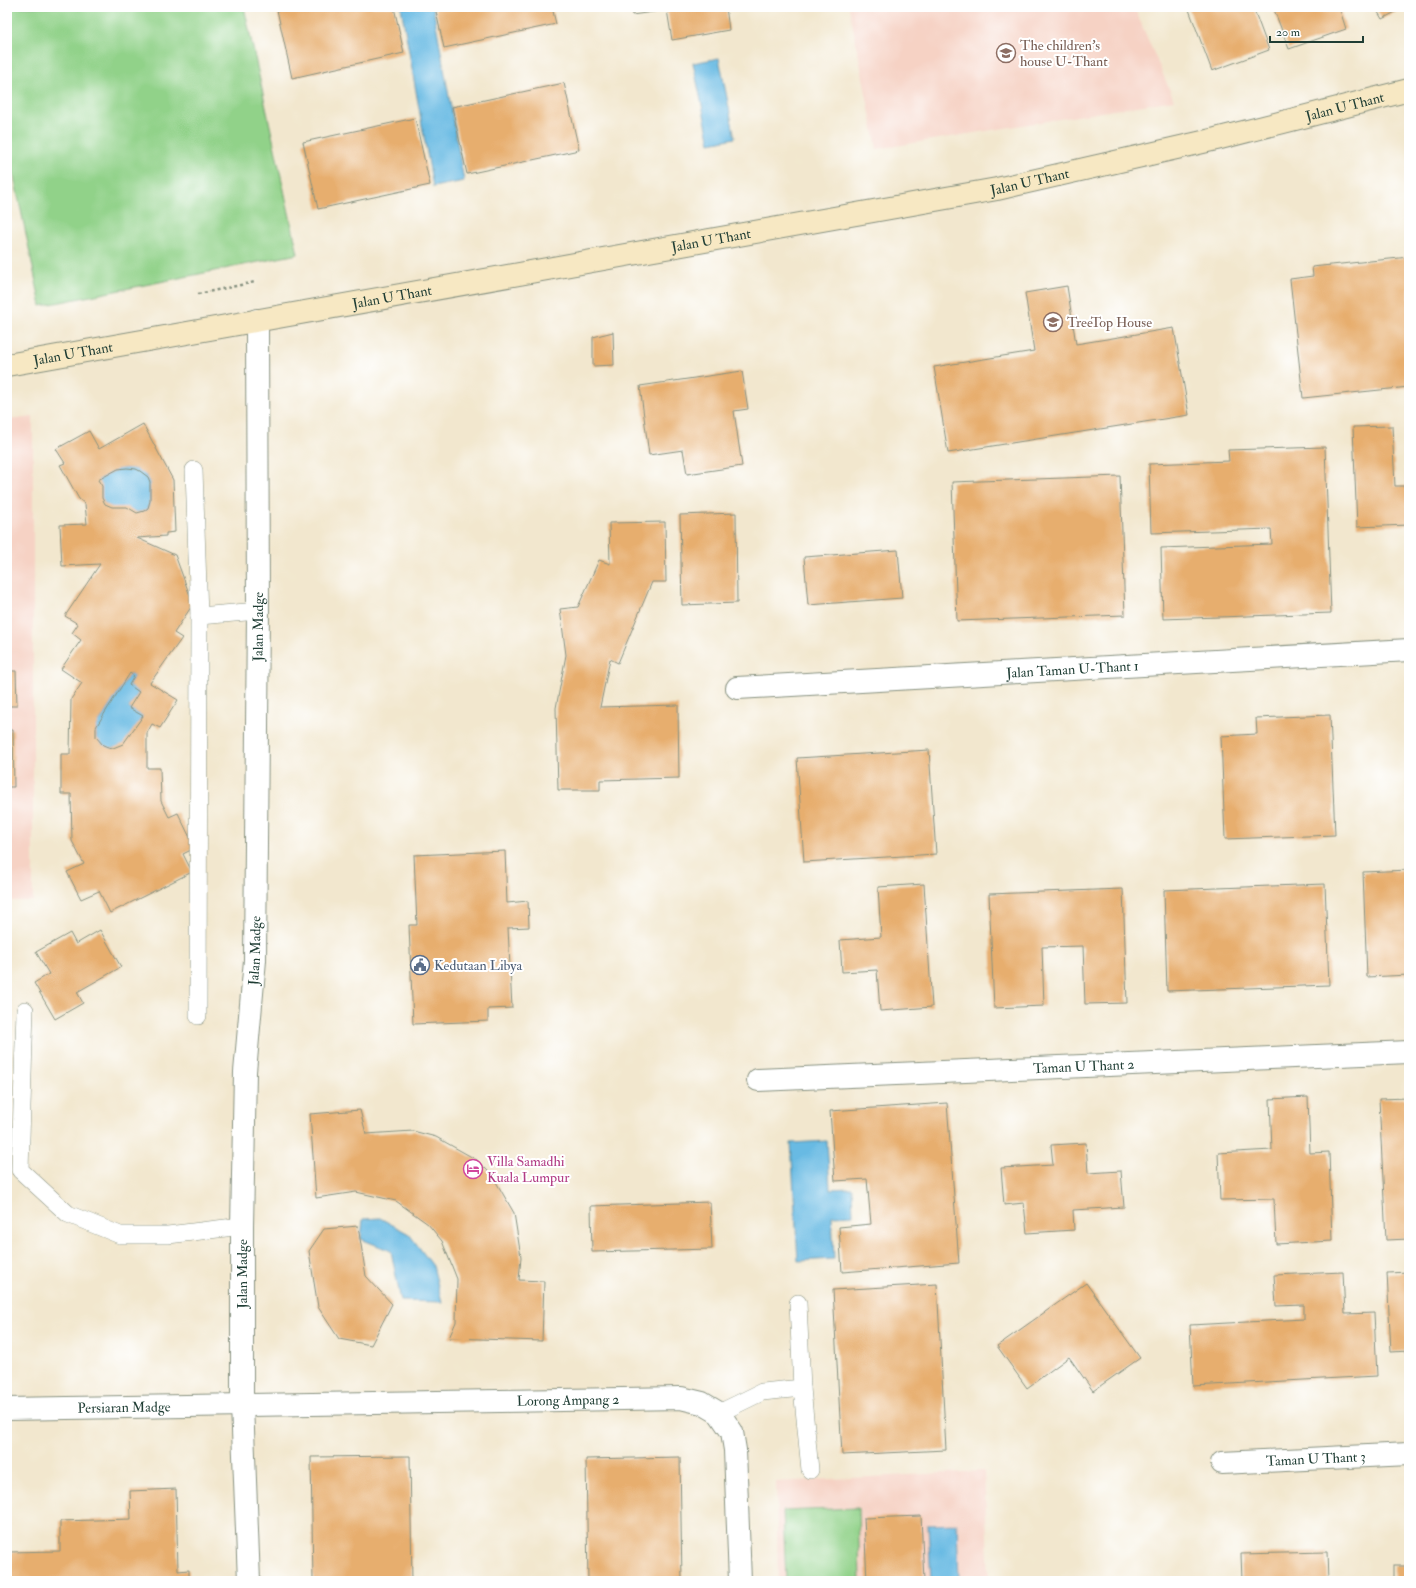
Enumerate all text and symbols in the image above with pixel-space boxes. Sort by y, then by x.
scale bar [1270,18,1363,44]
text: 20 m [1276,25,1301,40]
place label: The children's house U-Thant [1020,37,1108,70]
school or university icon: The children's house U-Thant [995,42,1017,64]
street label: Jalan U Thant [1303,88,1386,125]
street label: Jalan U Thant [988,164,1071,199]
street label: Jalan U Thant [669,224,753,255]
street label: Jalan U Thant [350,281,434,312]
school or university icon: TreeTop House [1042,311,1064,333]
place label: TreeTop House [1067,314,1152,332]
street label: Jalan U Thant [31,338,115,369]
street label: Jalan Madge [249,592,267,662]
street label: Jalan Taman U-Thant 1 [1005,657,1139,681]
street label: Jalan Madge [244,916,264,987]
public building icon: Kedutaan Libya [409,954,431,976]
place label: Kedutaan Libya [434,957,522,975]
street label: Taman U Thant 2 [1033,1055,1135,1077]
place label: Villa Samadhi Kuala Lumpur [487,1153,570,1187]
hotel icon: Villa Samadhi Kuala Lumpur [462,1158,484,1180]
street label: Jalan Madge [234,1239,251,1310]
street label: Lorong Ampang 2 [516,1391,619,1409]
street label: Persiaran Madge [77,1398,171,1416]
street label: Taman U Thant 3 [1266,1448,1366,1469]

